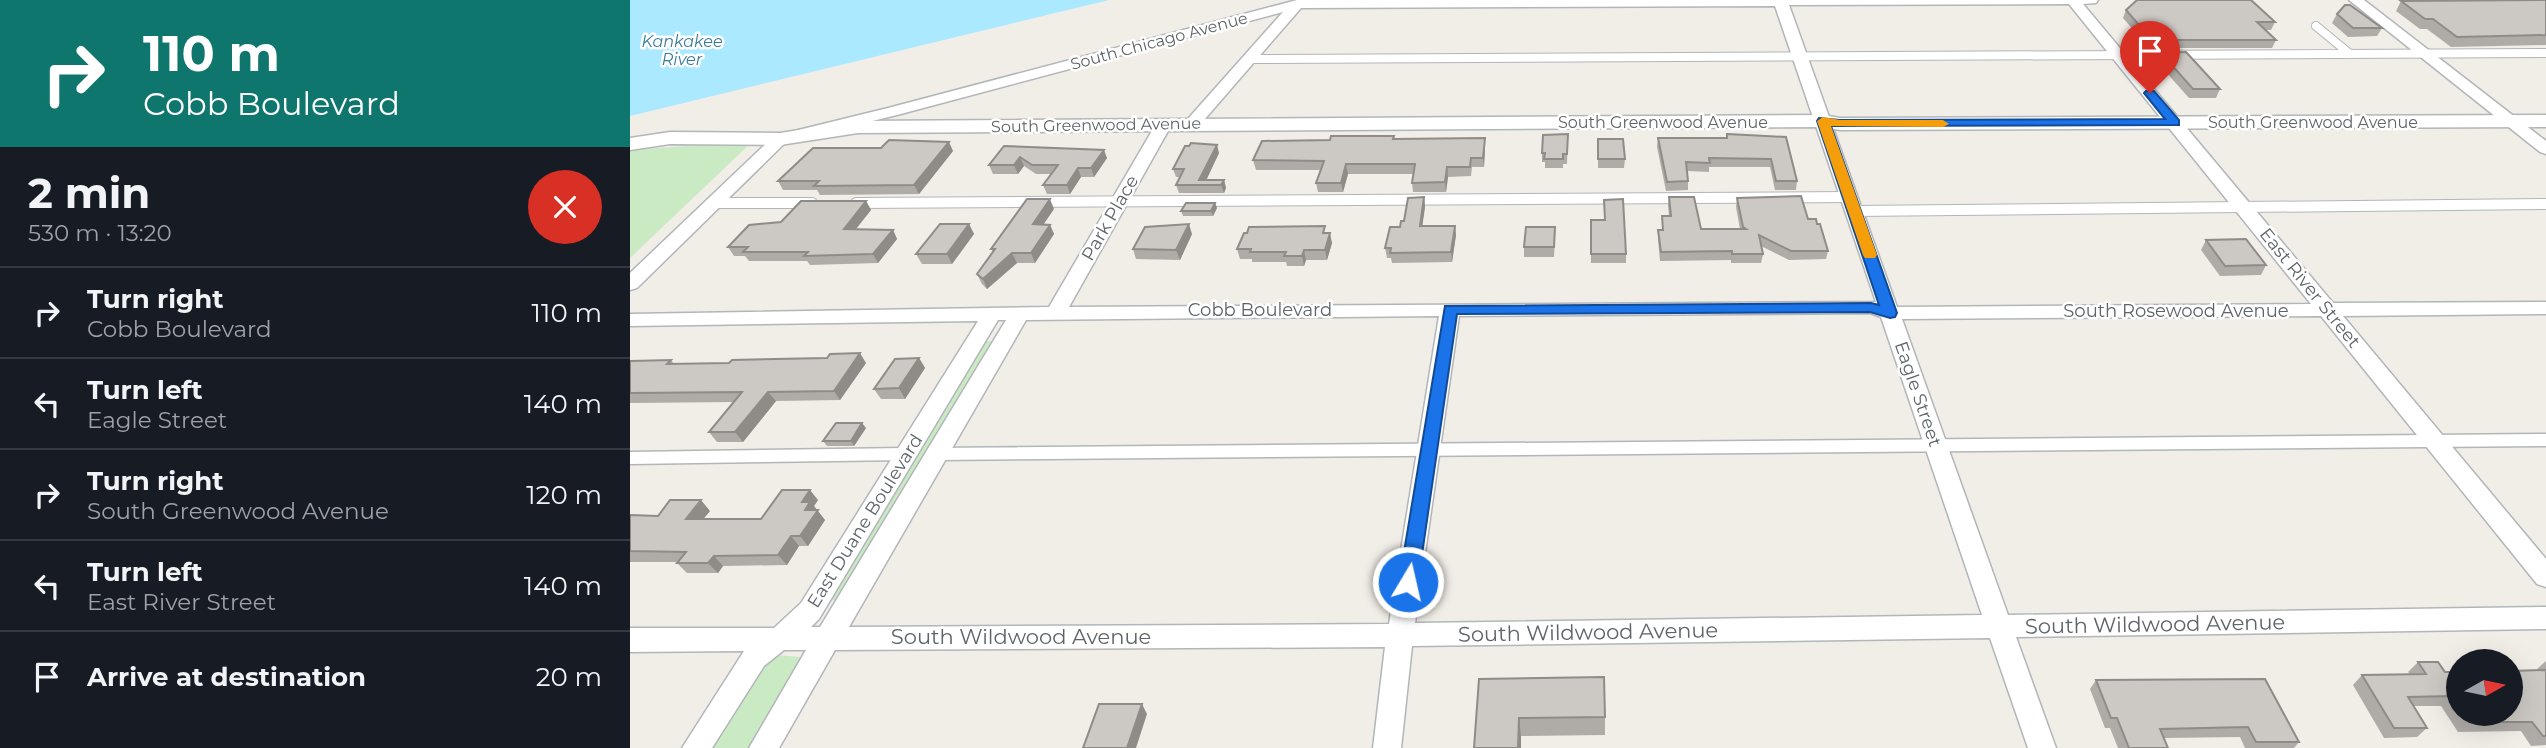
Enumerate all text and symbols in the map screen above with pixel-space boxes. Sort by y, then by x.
street label: South Chicago Avenue [1068,8,1250,74]
pin [2120,21,2180,93]
text: 110 m [143,24,280,83]
icon: right [28,28,119,119]
water label: Kankakee River [641,32,723,69]
icon: arrive [2131,32,2169,70]
text: Cobb Boulevard [143,84,400,123]
street label: South Greenwood Avenue [1558,113,1768,132]
street label: South Greenwood Avenue [2208,113,2418,132]
street label: South Greenwood Avenue [991,114,1201,136]
text: 2 min [28,167,150,219]
button: close [528,170,602,244]
street label: Park Place [1077,171,1143,265]
text: 530 m · 13:20 [28,219,172,247]
street label: East River Street [2255,224,2365,352]
text: Turn right [87,283,223,315]
icon: right [28,294,66,332]
text: 110 m [532,297,602,329]
street label: Cobb Boulevard [1188,299,1332,321]
street label: South Rosewood Avenue [2063,300,2289,322]
text: Cobb Boulevard [87,315,272,343]
street label: Eagle Street [1890,339,1946,449]
text: Turn left [87,374,203,406]
icon: left [28,385,66,423]
text: 140 m [524,388,602,420]
text: Eagle Street [87,406,227,434]
street label: East Duane Boulevard [803,430,927,612]
text: Turn right [87,465,223,497]
icon: right [28,476,66,514]
text: 120 m [526,479,602,511]
text: South Greenwood Avenue [87,497,389,525]
position arrow [1371,545,1445,619]
text: Turn left [87,556,203,588]
icon: left [28,567,66,605]
text: 140 m [524,570,602,602]
text: East River Street [87,588,276,616]
street label: South Wildwood Avenue [2025,609,2285,639]
street label: South Wildwood Avenue [1458,617,1718,647]
street label: South Wildwood Avenue [891,624,1151,649]
north arrow [2446,649,2524,726]
map controls [2446,649,2523,726]
icon: arrive [28,658,66,696]
text: Arrive at destination [87,661,366,693]
text: 20 m [536,661,602,693]

